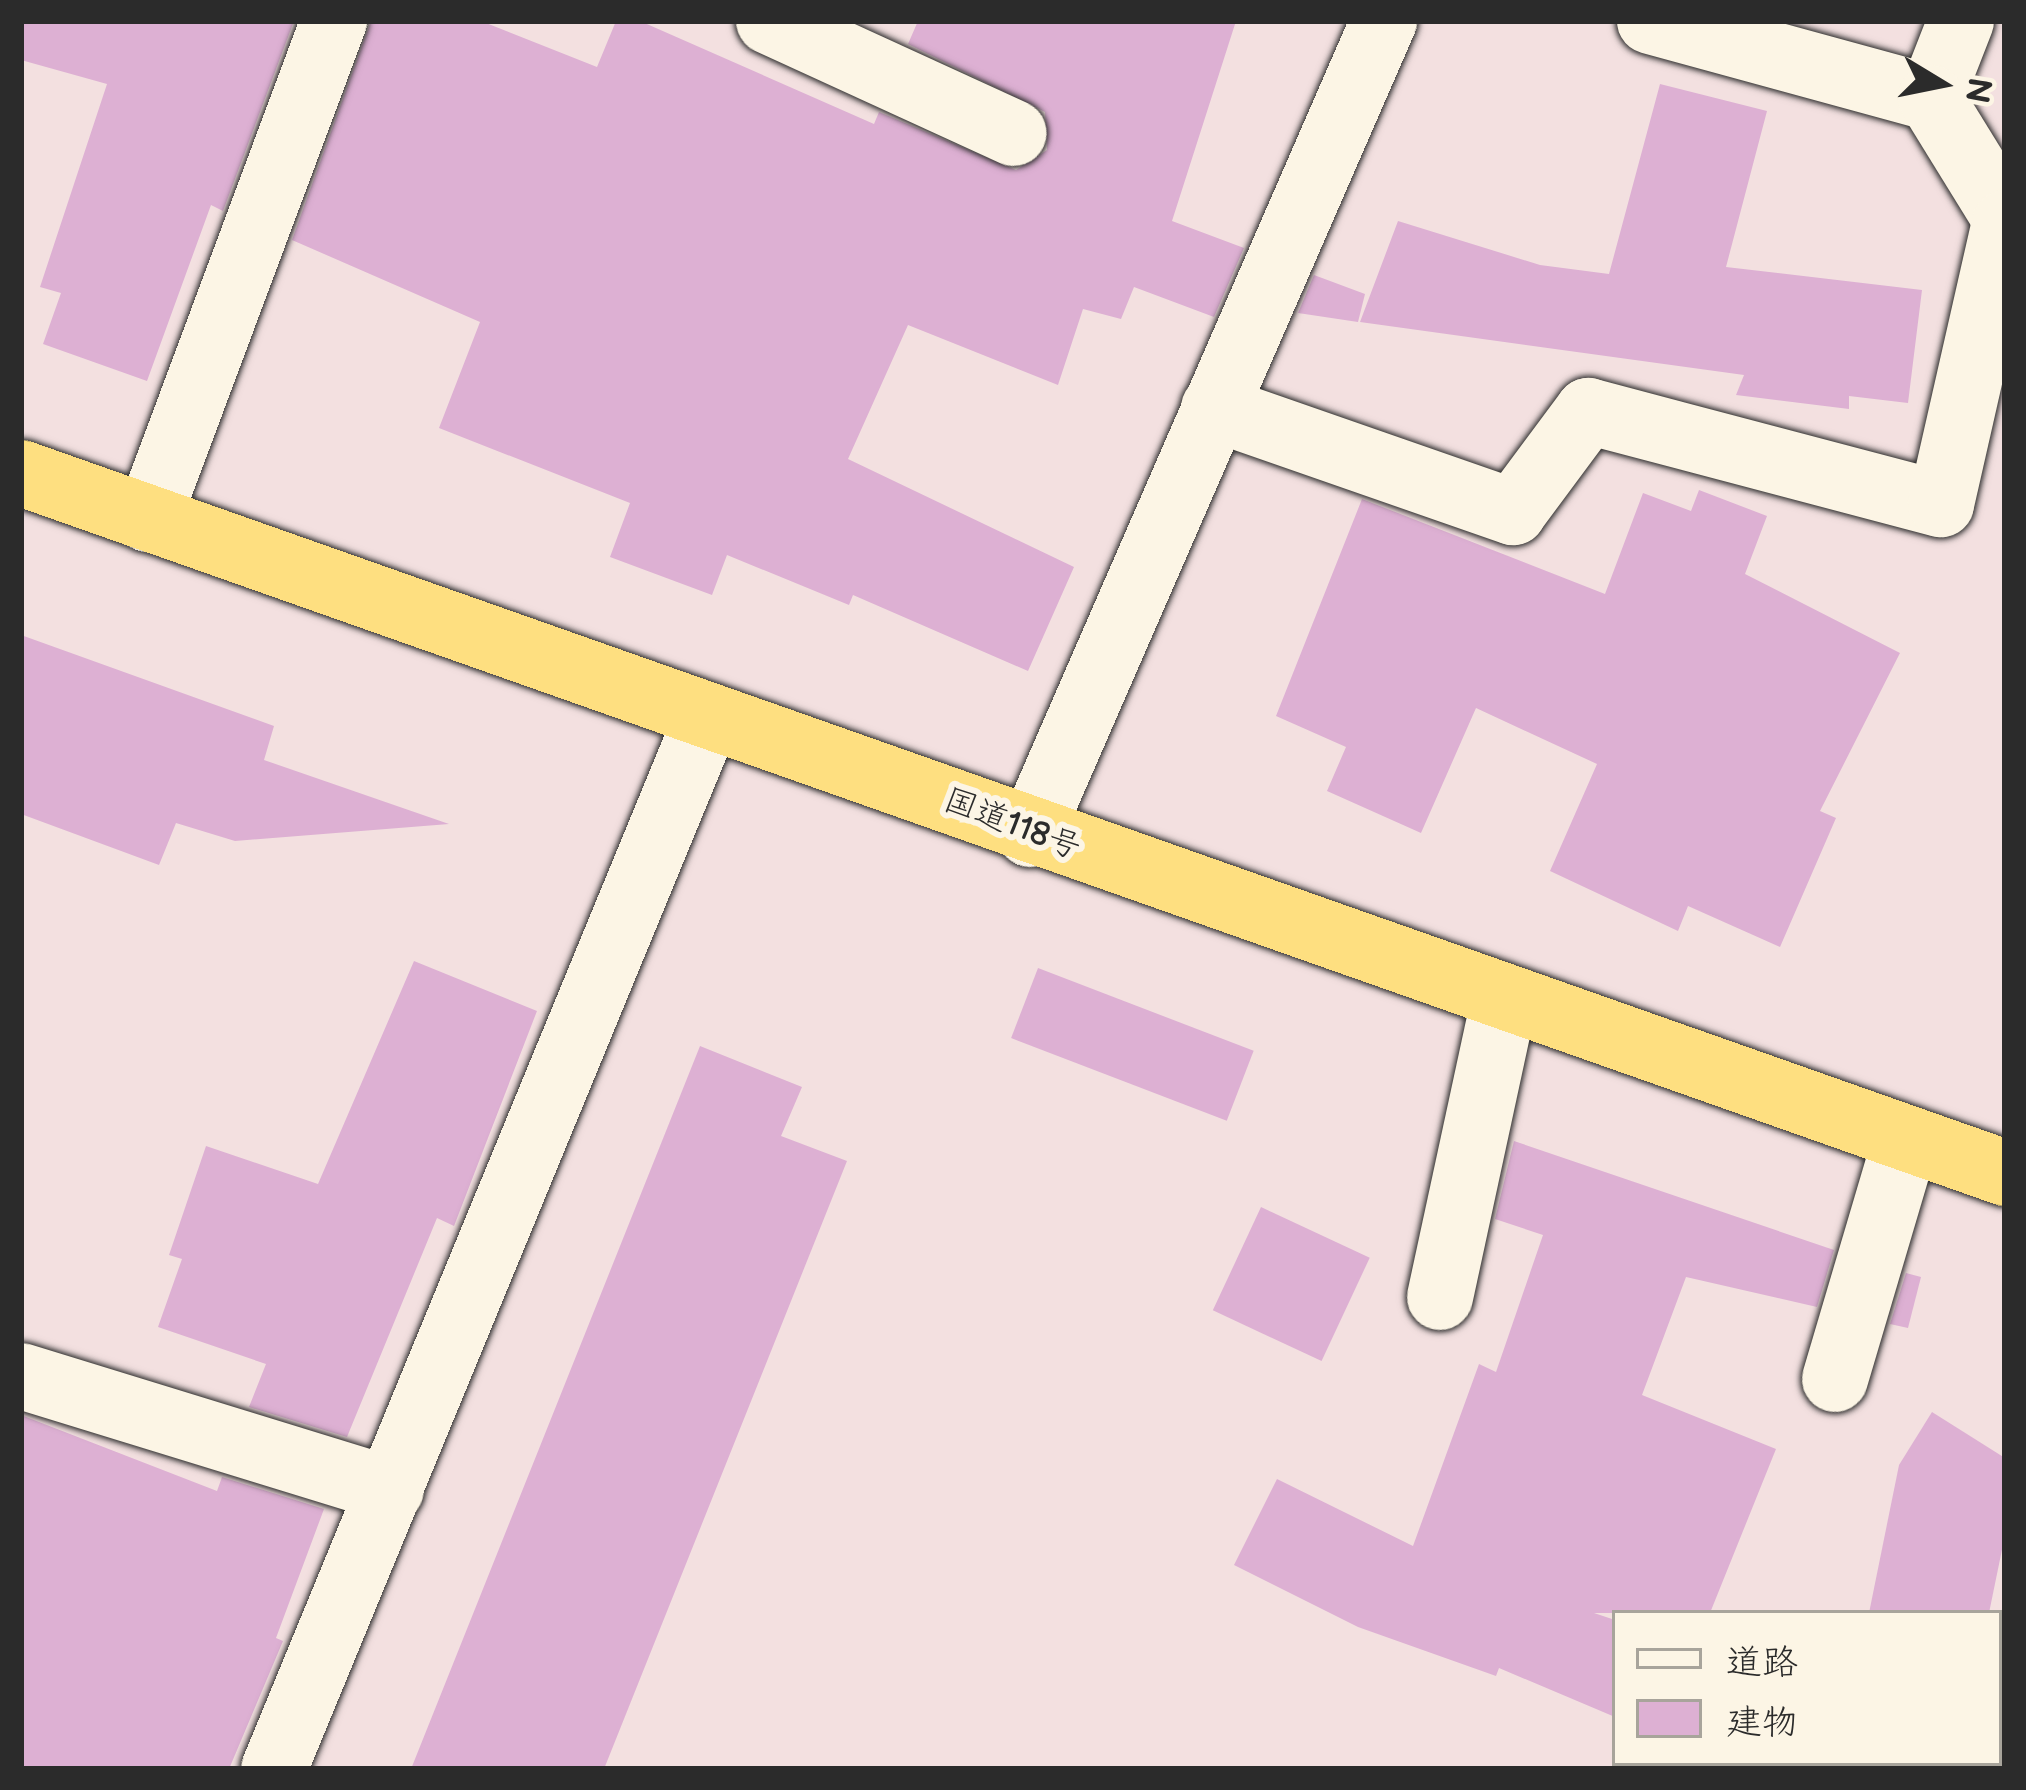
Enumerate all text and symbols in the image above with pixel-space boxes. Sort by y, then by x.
north arrow [1882,24,2002,144]
text: N [1956,75,1999,106]
street label: 国道118号 [938,781,1086,869]
legend [1612,1610,2002,1766]
text: 道路 [1726,1642,1798,1685]
text: 建物 [1726,1702,1798,1745]

